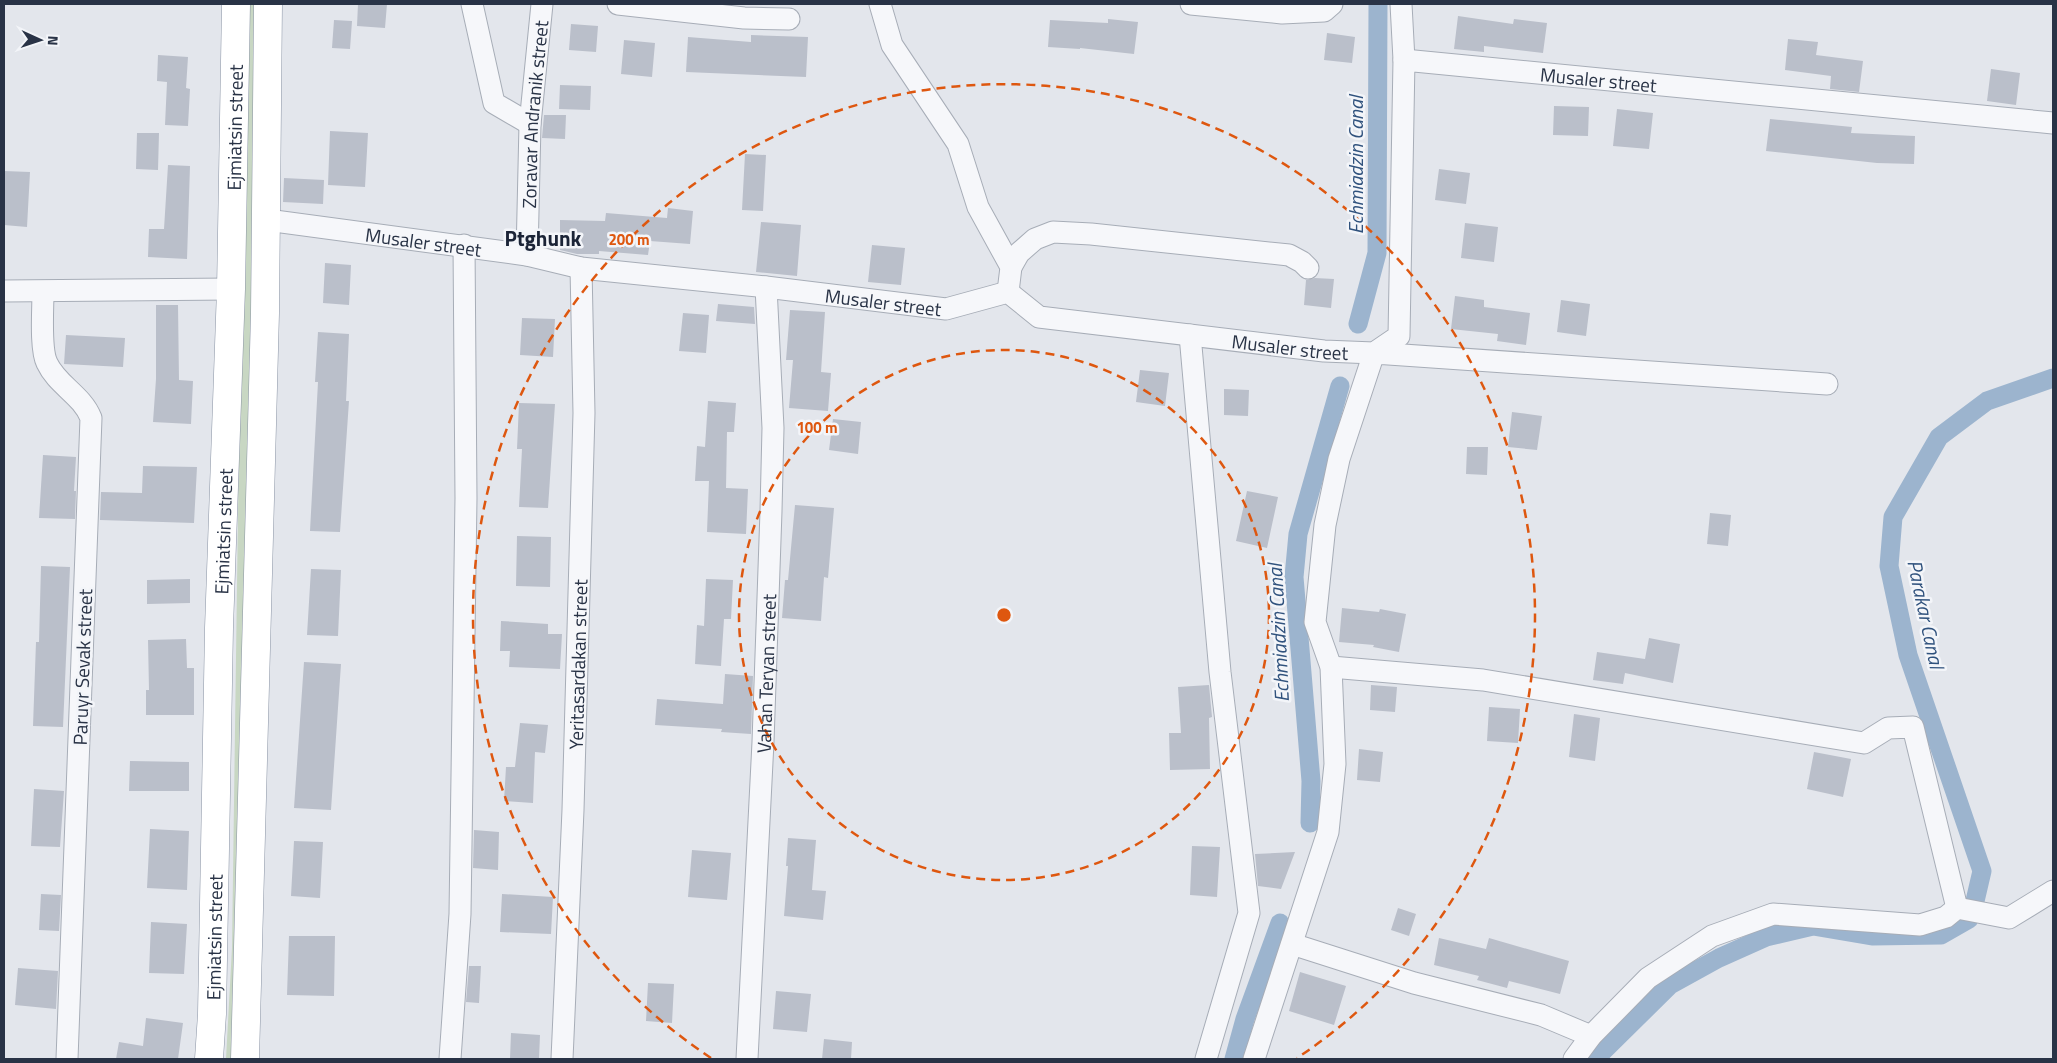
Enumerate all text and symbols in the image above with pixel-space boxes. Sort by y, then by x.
north arrow [15,15,65,65]
street label: Zoravar Andranik street [514,19,555,209]
text: N [43,35,64,46]
street label: Musaler street [1539,59,1658,99]
street label: Ejmiatsin street [218,64,249,191]
water label: Echmiadzin Canal [1340,93,1371,234]
street label: Musaler street [364,219,484,263]
district label: Ptghunk [505,222,582,254]
text: 200 m [608,228,650,251]
street label: Musaler street [823,280,943,323]
street label: Musaler street [1230,326,1349,366]
text: 100 m [796,416,838,439]
street label: Ejmiatsin street [206,467,239,595]
water label: Parakar Canal [1899,557,1953,674]
water label: Echmiadzin Canal [1259,560,1297,703]
street label: Yeritasardakan street [560,578,594,750]
street label: Paruyr Sevak street [65,588,99,746]
street label: Vahan Teryan street [748,593,783,754]
centre of rings [995,606,1013,624]
street label: Ejmiatsin street [198,873,229,1000]

